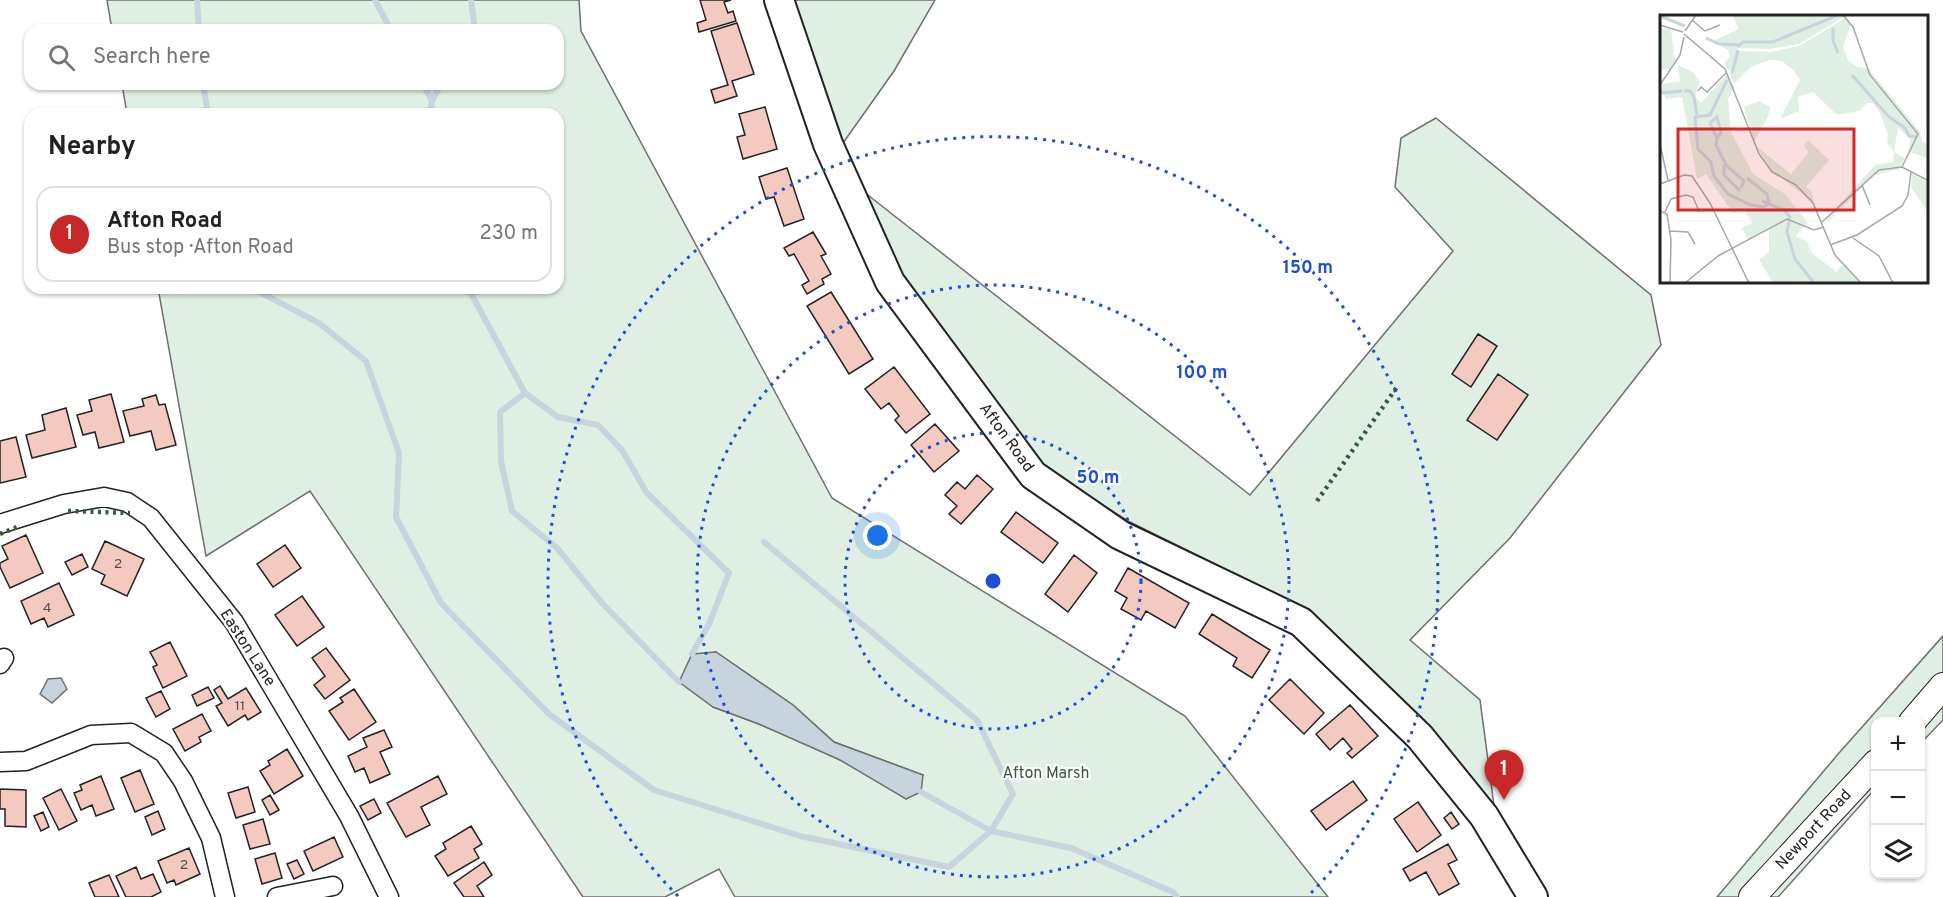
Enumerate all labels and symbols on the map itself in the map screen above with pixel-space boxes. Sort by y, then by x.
inset map [1660,15,1928,284]
text: 150 m [1283,257,1333,280]
text: 100 m [1176,362,1228,385]
street label: Afton Road [974,399,1038,477]
text: 50 m [1076,467,1120,490]
your location [863,521,892,550]
house number: 2 [114,556,122,573]
centre of rings [983,571,1003,591]
house number: 4 [43,600,51,617]
street label: Easton Lane [215,606,279,690]
house number: 11 [235,698,245,715]
pin: 1 [1484,750,1524,800]
park label: Afton Marsh [1002,764,1090,784]
street label: Newport Road [1772,786,1856,874]
house number: 2 [180,857,188,874]

